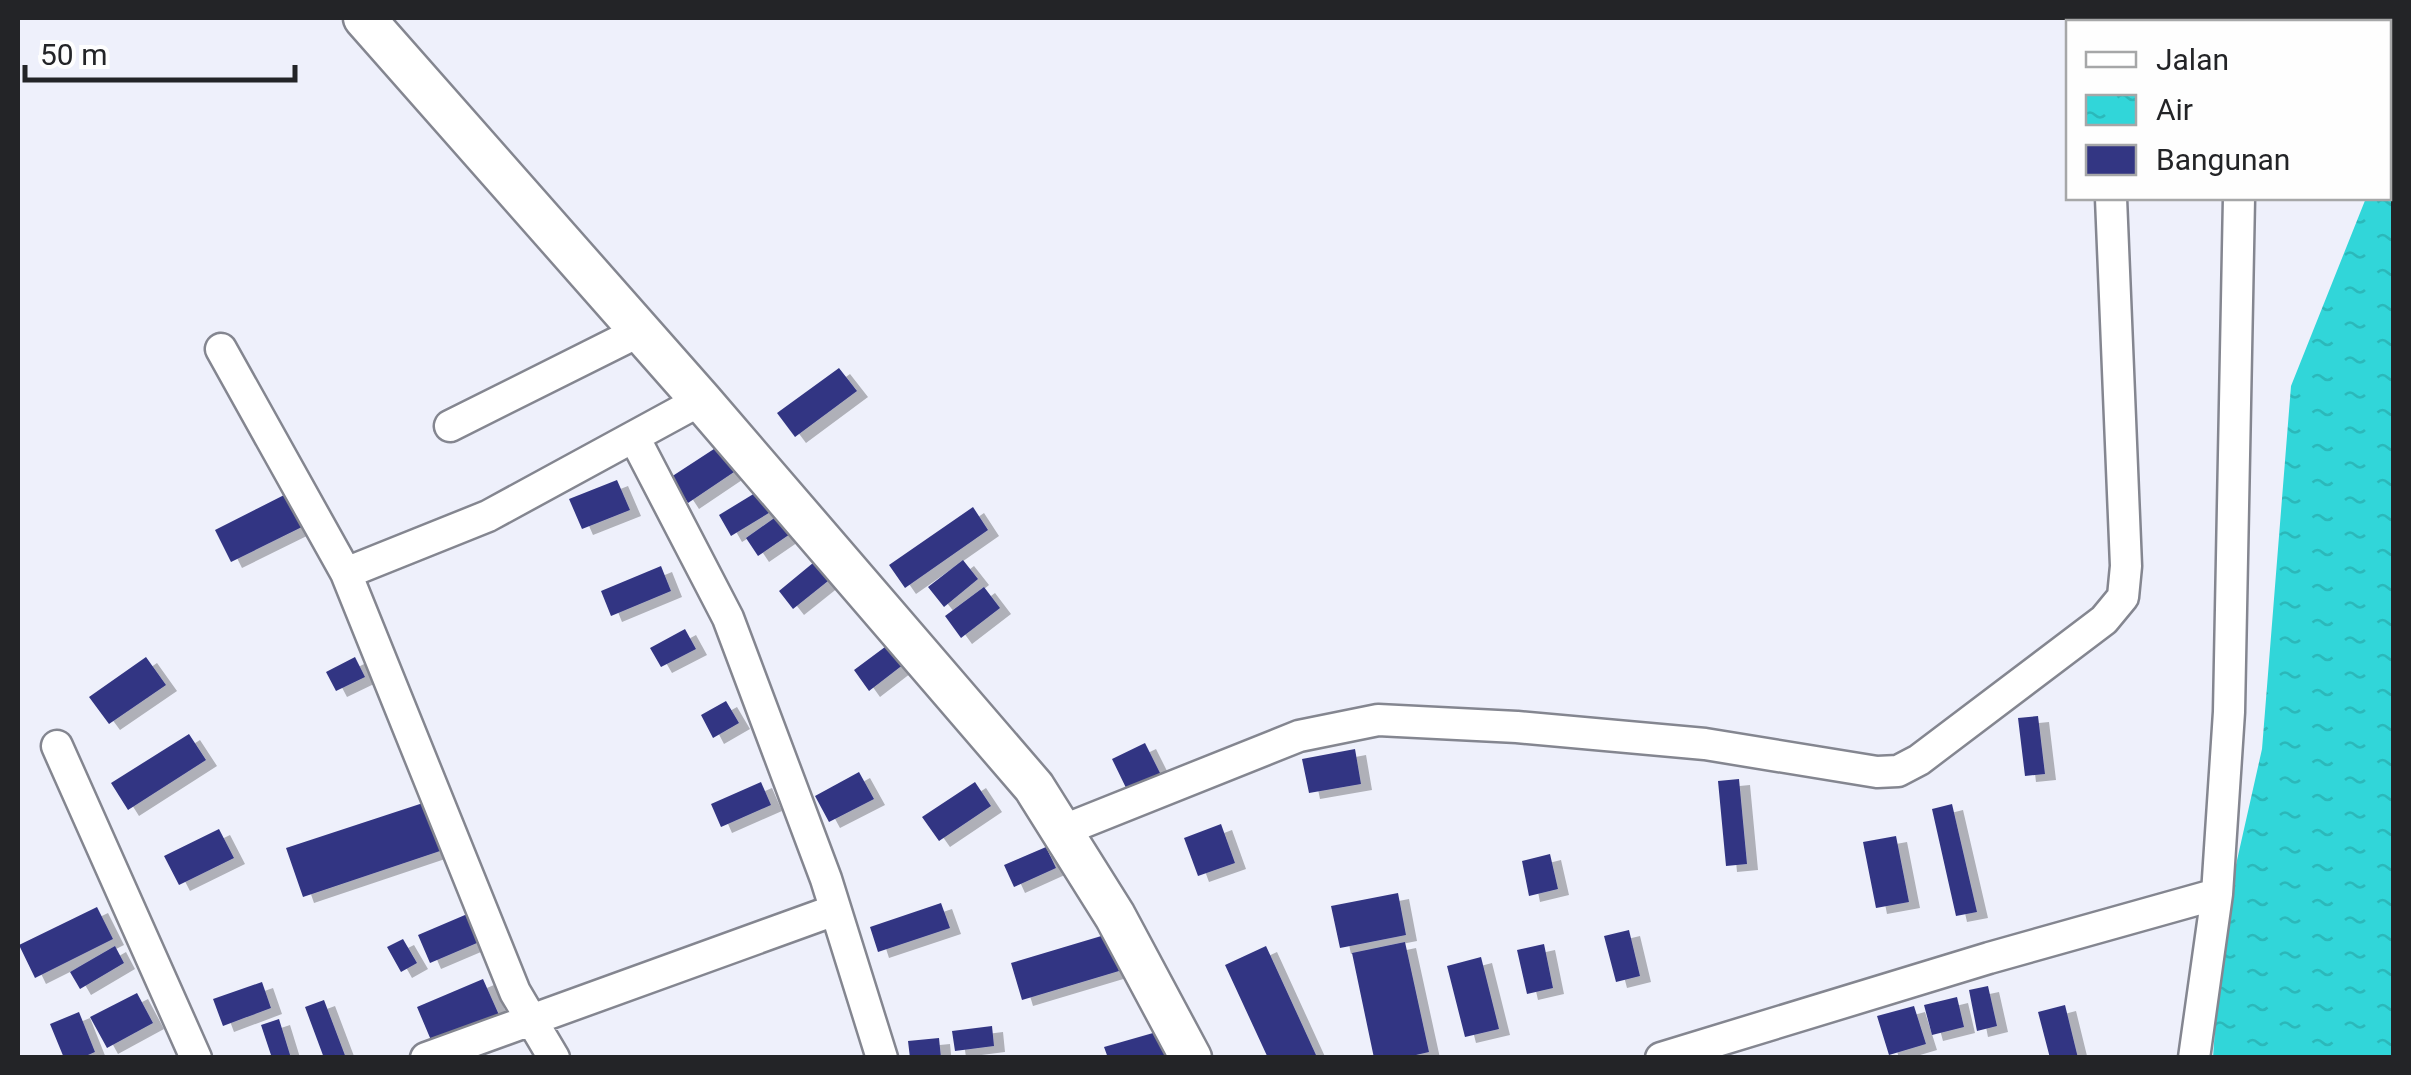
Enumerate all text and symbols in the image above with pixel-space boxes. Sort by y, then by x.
scale bar [25,20,295,82]
legend [2066,20,2391,200]
text: 50 m [40,37,107,72]
text: Jalan [2156,42,2229,77]
text: Air [2156,92,2193,127]
text: Bangunan [2156,142,2290,177]

